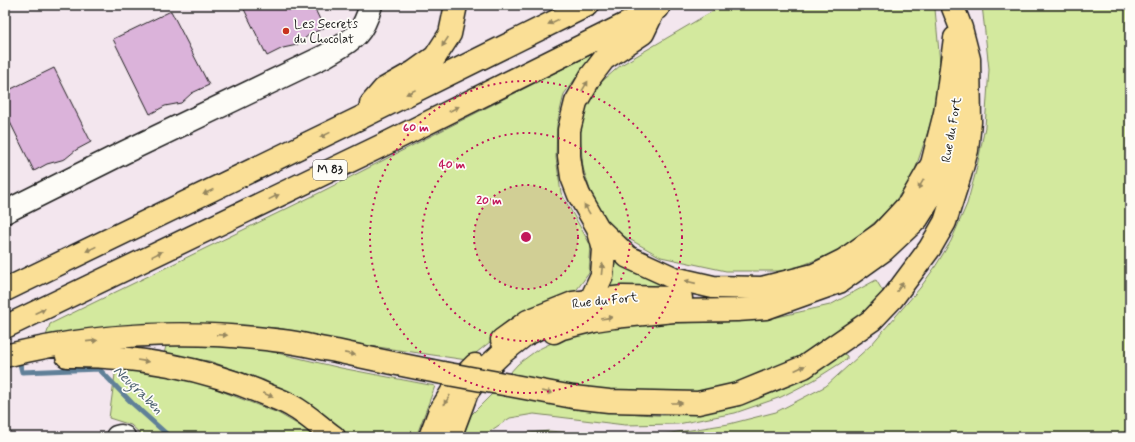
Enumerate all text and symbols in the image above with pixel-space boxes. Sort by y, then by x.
place label: Les Secrets du Chocolat [294,16,358,48]
one-way arrow [547,19,558,25]
marker: Les Secrets du Chocolat [281,26,291,36]
one-way arrow [441,37,449,47]
one-way arrow [581,80,588,92]
one-way arrow [405,89,417,95]
street label: Rue du Fort [938,96,966,164]
one-way arrow [448,106,460,112]
text: 60 m [403,120,429,136]
one-way arrow [319,132,330,138]
text: 40 m [439,157,466,173]
road number: M 83 [313,160,347,180]
one-way arrow [917,178,924,190]
one-way arrow [202,189,214,195]
text: 20 m [476,193,502,209]
one-way arrow [269,194,280,200]
one-way arrow [584,203,591,215]
centre of rings [519,230,533,244]
one-way arrow [85,246,97,252]
one-way arrow [152,251,163,257]
one-way arrow [599,263,606,275]
one-way arrow [683,278,696,284]
one-way arrow [896,282,904,292]
street label: Rue du Fort [571,289,639,313]
one-way arrow [35,308,46,314]
one-way arrow [601,315,613,321]
one-way arrow [216,332,229,338]
one-way arrow [86,338,98,344]
one-way arrow [344,352,357,358]
one-way arrow [137,358,149,364]
water label: Neugraben [108,362,167,420]
one-way arrow [795,365,806,371]
one-way arrow [541,389,554,395]
one-way arrow [262,392,273,398]
one-way arrow [443,395,451,405]
one-way arrow [671,400,684,406]

